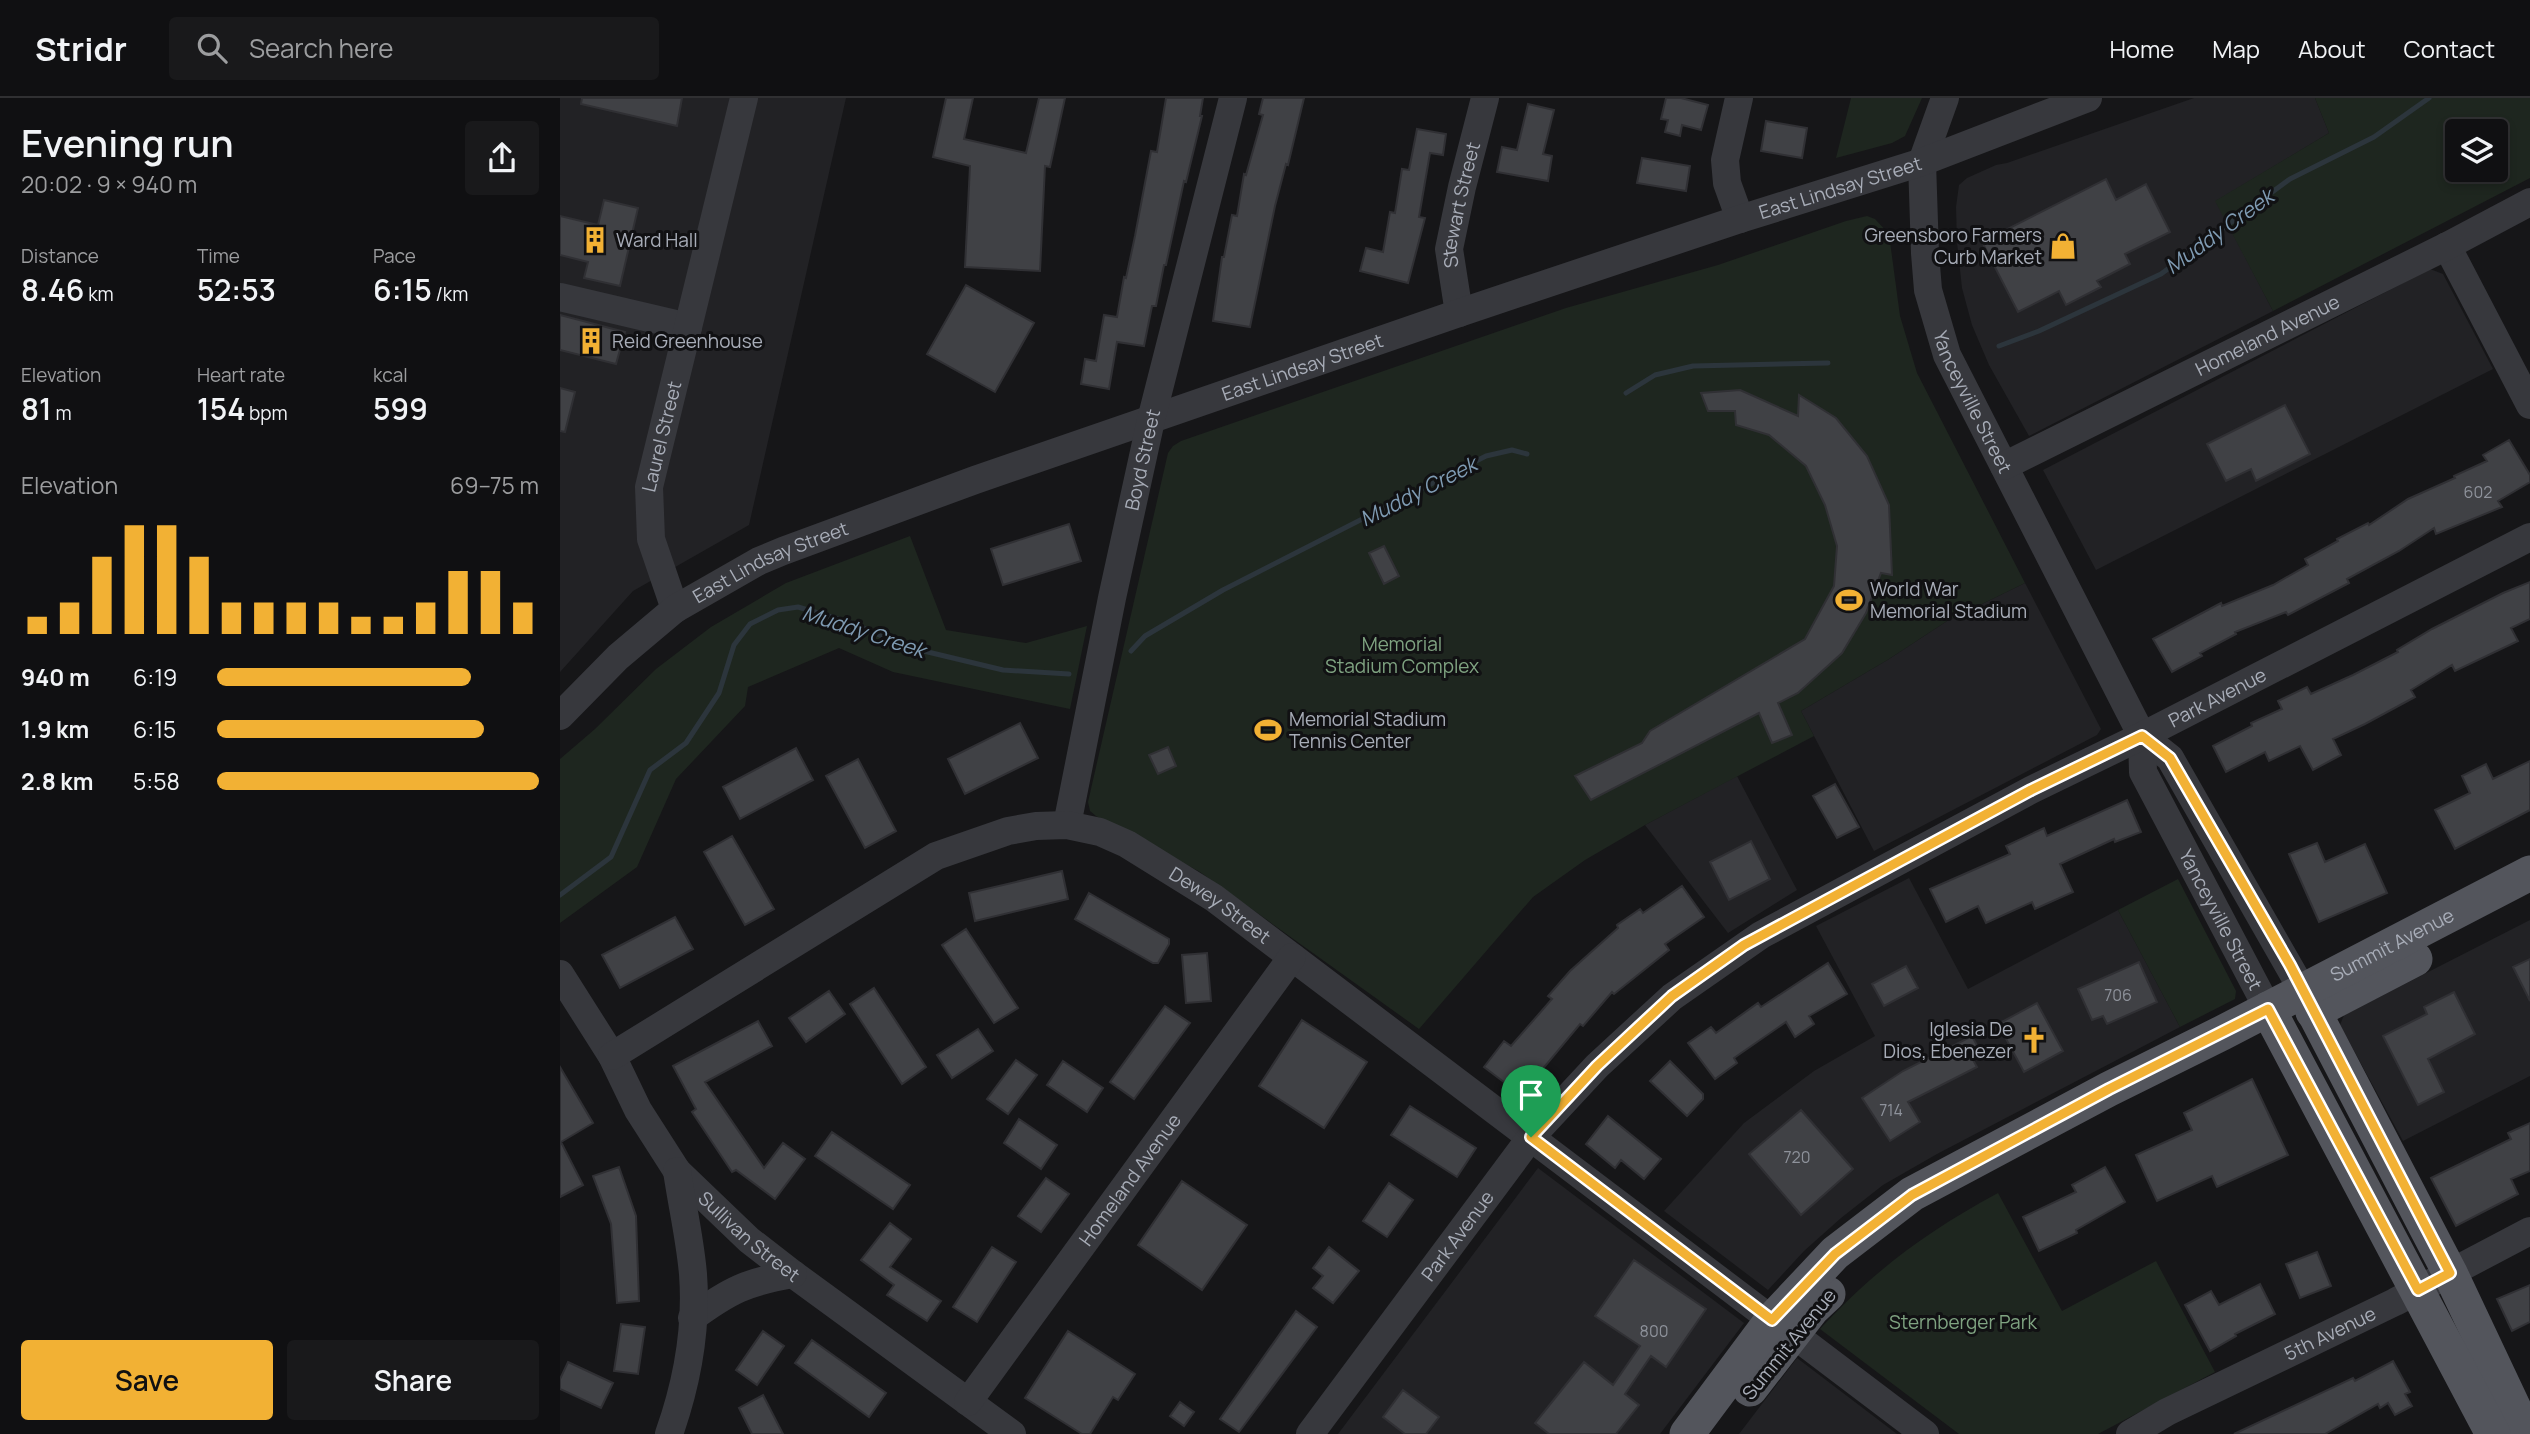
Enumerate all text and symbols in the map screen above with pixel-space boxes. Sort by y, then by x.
search box [169,17,659,80]
text: Stridr [35,26,127,71]
icon: search [193,29,231,67]
text: Search here [249,30,393,66]
text: Home [2109,32,2174,65]
text: Map [2212,32,2260,65]
text: About [2298,32,2366,65]
text: Contact [2404,32,2495,65]
text: Evening run [21,116,234,168]
map controls [2445,119,2508,182]
button: layers [2445,119,2508,182]
button: share [465,121,539,195]
street label: Stewart Street [1436,139,1486,270]
street label: East Lindsay Street [1756,150,1925,225]
text: 20:02 · 9 × 940 m [21,168,197,200]
water label: Muddy Creek [2159,181,2281,280]
place label: Greensboro Farmers Curb Market [1864,222,2042,270]
building icon: Ward Hall [580,225,610,255]
place label: Ward Hall [616,227,698,253]
shop icon: Greensboro Farmers Curb Market [2048,231,2078,261]
text: Distance [21,243,99,269]
text: Time [197,243,240,269]
text: Pace [373,243,416,269]
text: 8.46 [21,269,84,310]
text: 52:53 [197,269,276,310]
text: 6:15 [373,269,432,310]
text: km [84,281,114,307]
text: /km [432,281,468,307]
street label: Homeland Avenue [2191,288,2344,382]
building icon: Reid Greenhouse [576,326,606,356]
street label: East Lindsay Street [1218,327,1387,407]
place label: Reid Greenhouse [612,328,763,354]
street label: Yanceyville Street [1928,328,2018,478]
text: Elevation [21,362,101,388]
text: Heart rate [197,362,285,388]
text: kcal [373,362,408,388]
street label: Laurel Street [635,378,687,495]
text: 81 [21,388,52,429]
text: 154 [197,388,245,429]
text: 599 [373,388,428,429]
text: m [52,400,72,426]
text: bpm [245,400,288,426]
street label: Boyd Street [1119,406,1166,513]
water label: Muddy Creek [1355,448,1484,532]
text: Elevation [21,469,118,501]
text: 69–75 m [450,469,539,501]
house number: 602 [2464,481,2492,503]
street label: East Lindsay Street [688,515,852,609]
place label: World War Memorial Stadium [1870,576,2027,624]
sports icon: World War Memorial Stadium [1834,585,1864,615]
water label: Muddy Creek [799,598,931,665]
park label: Memorial Stadium Complex [1325,631,1479,679]
text: 940 m [21,661,90,693]
text: 6:19 [133,661,177,693]
street label: Park Avenue [2164,661,2271,733]
place label: Memorial Stadium Tennis Center [1289,706,1446,754]
text: 1.9 km [21,713,89,745]
text: 6:15 [133,713,176,745]
sports icon: Memorial Stadium Tennis Center [1253,715,1283,745]
text: 2.8 km [21,765,93,797]
text: 5:58 [133,765,180,797]
street label: Yanceyville Street [2173,845,2269,995]
street label: Dewey Street [1164,860,1276,949]
street label: Summit Avenue [2325,902,2458,988]
house number: 706 [2104,984,2132,1006]
place label: Iglesia De Dios, Ebenezer [1883,1016,2013,1064]
church icon: Iglesia De Dios, Ebenezer [2019,1025,2049,1055]
pin [1501,1065,1561,1137]
icon: arrive [1512,1076,1550,1114]
house number: 714 [1879,1099,1903,1121]
street label: Homeland Avenue [1073,1108,1187,1251]
house number: 720 [1784,1146,1810,1168]
street label: Sullivan Street [693,1185,805,1288]
street label: Park Avenue [1415,1185,1500,1286]
street label: Summit Avenue [1736,1283,1842,1405]
street label: 5th Avenue [2280,1300,2380,1367]
park label: Sternberger Park [1889,1309,2038,1335]
house number: 800 [1640,1320,1668,1342]
button: Save [21,1340,273,1420]
button: Share [287,1340,539,1420]

